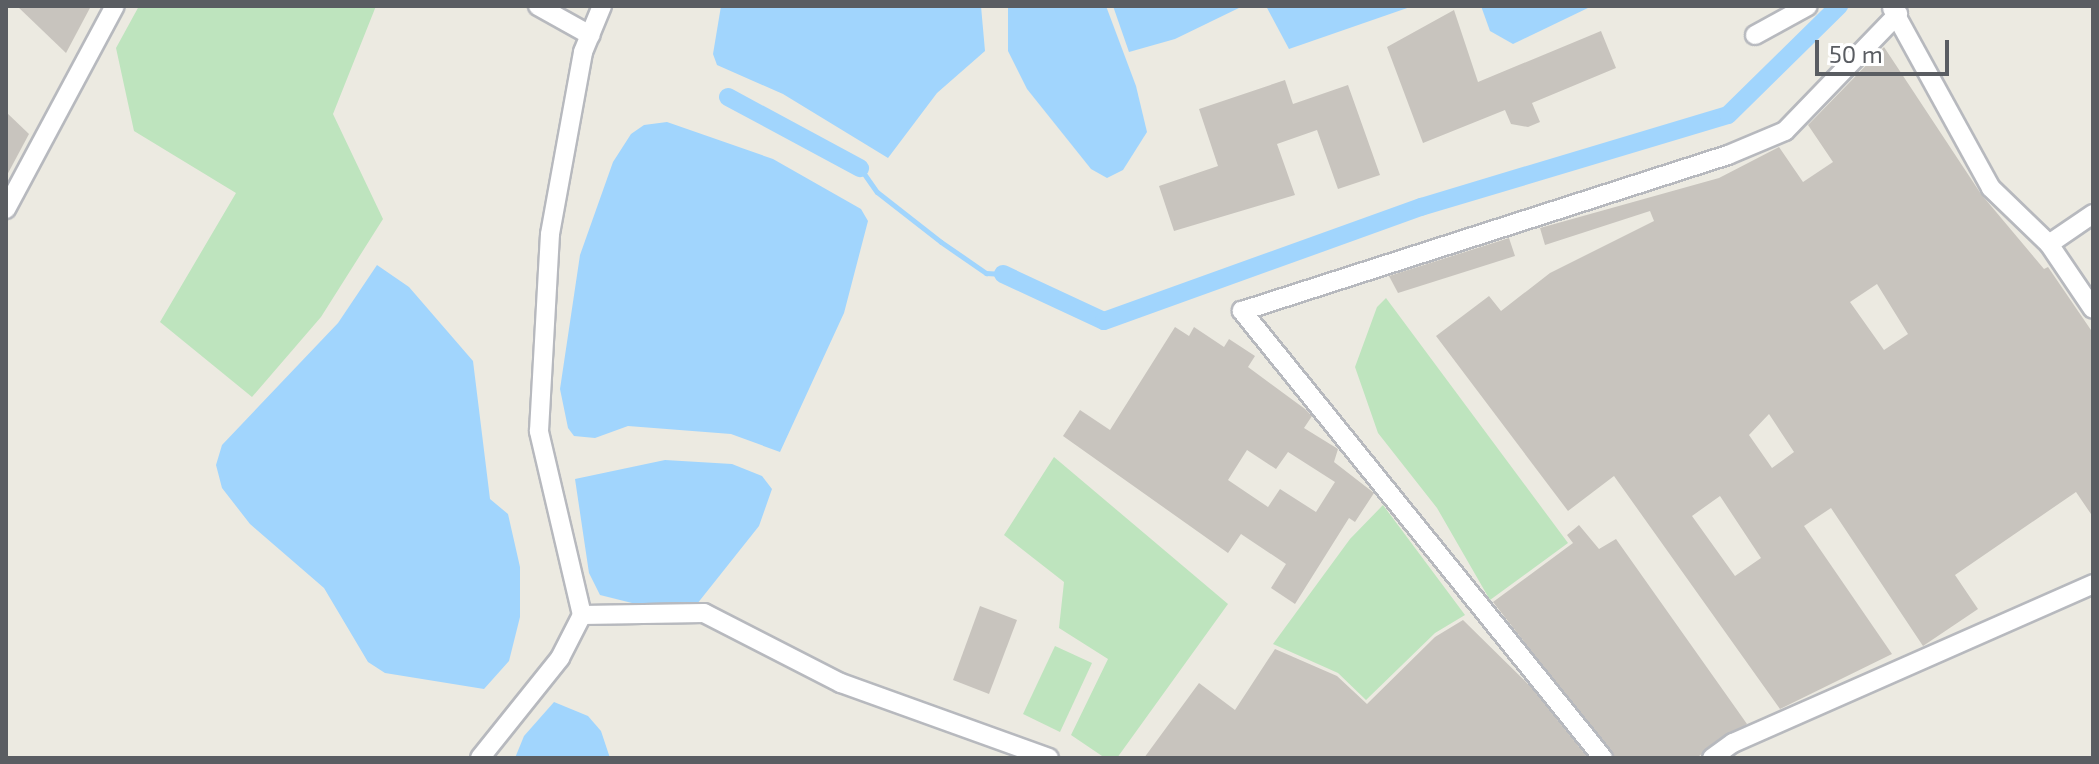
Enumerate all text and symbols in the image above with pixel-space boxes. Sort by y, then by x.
scale bar [1819,24,1953,74]
text: 50 m [1829,39,1883,68]

